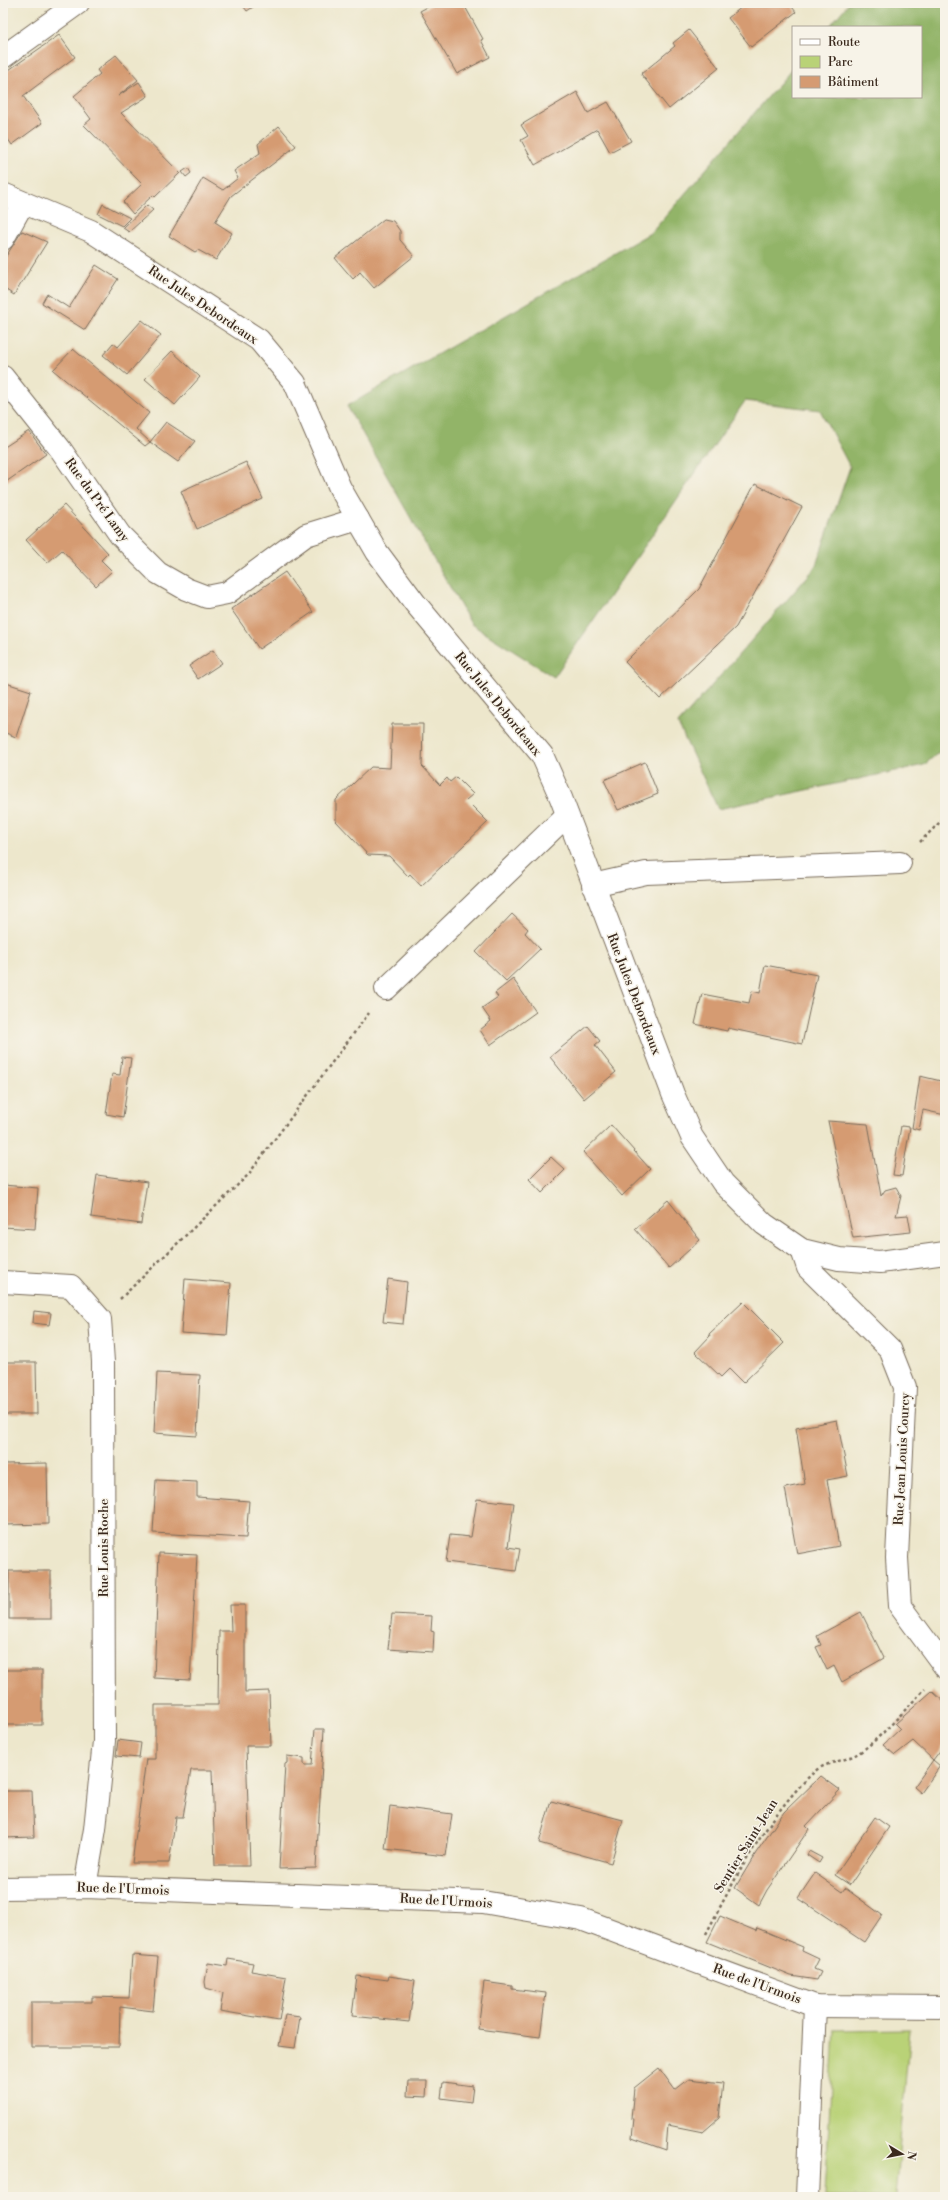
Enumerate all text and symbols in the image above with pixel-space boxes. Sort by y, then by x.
legend [792,26,922,98]
text: Route [828,35,860,50]
text: Parc [828,55,853,70]
text: Bâtiment [827,75,879,90]
street label: Rue Jules Debordeaux [145,262,261,348]
street label: Rue du Pré Lamy [61,455,133,546]
street label: Rue Jules Debordeaux [451,649,545,759]
street label: Rue Jules Debordeaux [603,931,665,1057]
street label: Rue Jean Louis Courcy [891,1392,913,1526]
street label: Rue Louis Roche [96,1498,112,1597]
street label: Sentier Saint-Jean [711,1796,781,1896]
street label: Rue de l'Urmois [76,1879,170,1899]
street label: Rue de l'Urmois [399,1891,493,1911]
street label: Rue de l'Urmois [711,1961,804,2008]
north arrow [882,2134,922,2174]
text: N [903,2150,919,2161]

